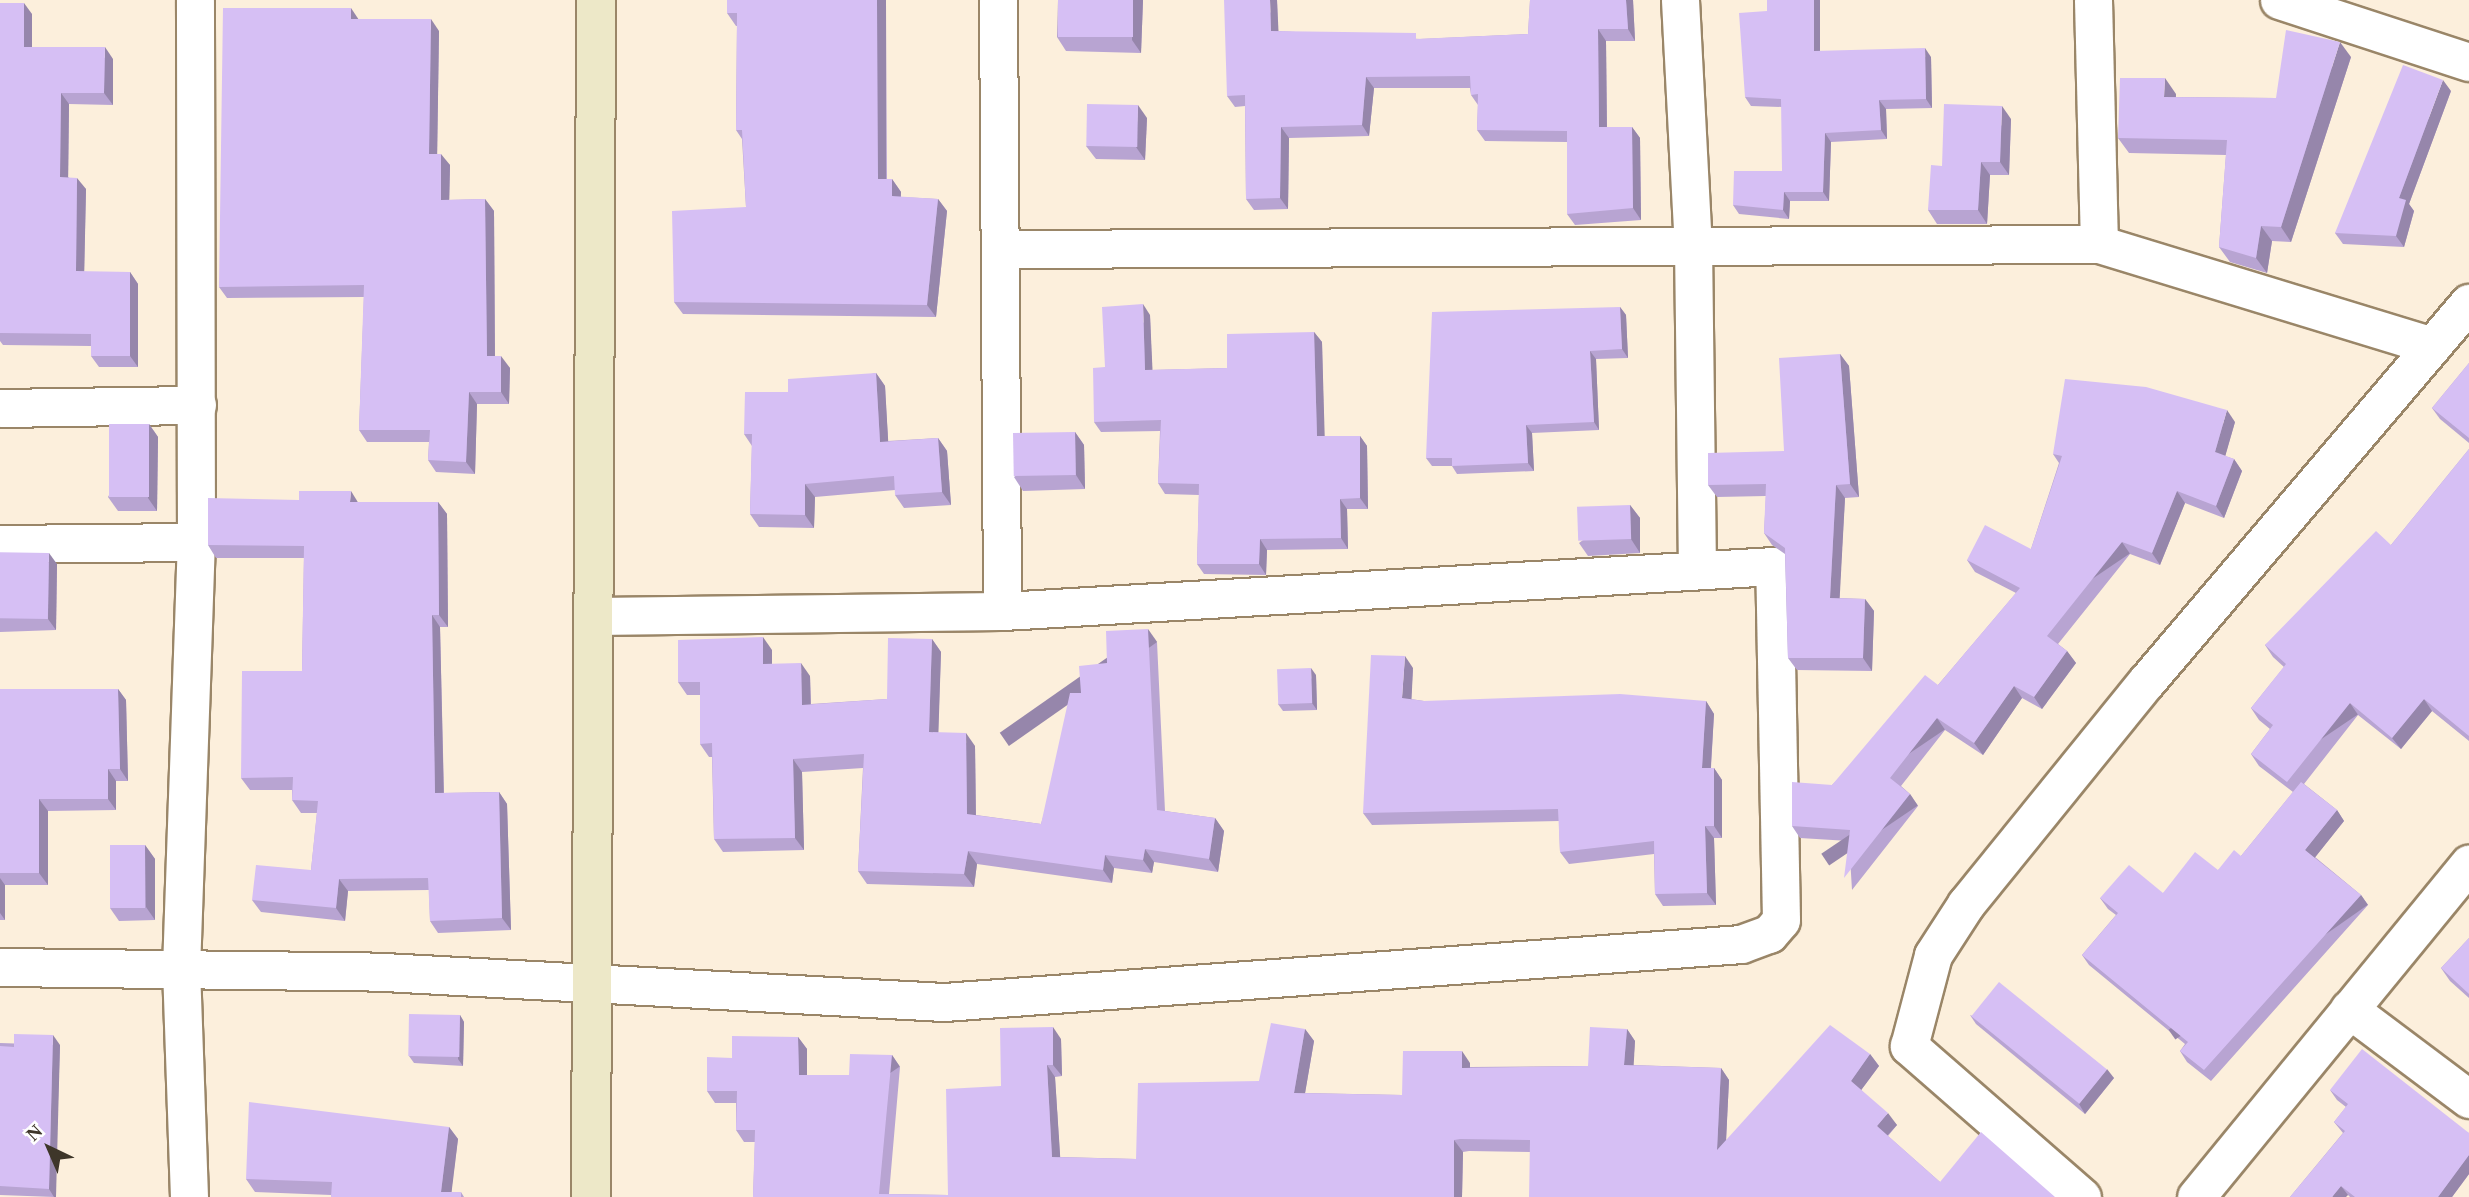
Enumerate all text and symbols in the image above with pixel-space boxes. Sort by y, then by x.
north arrow [14,1113,84,1183]
text: N [22,1120,46,1145]

